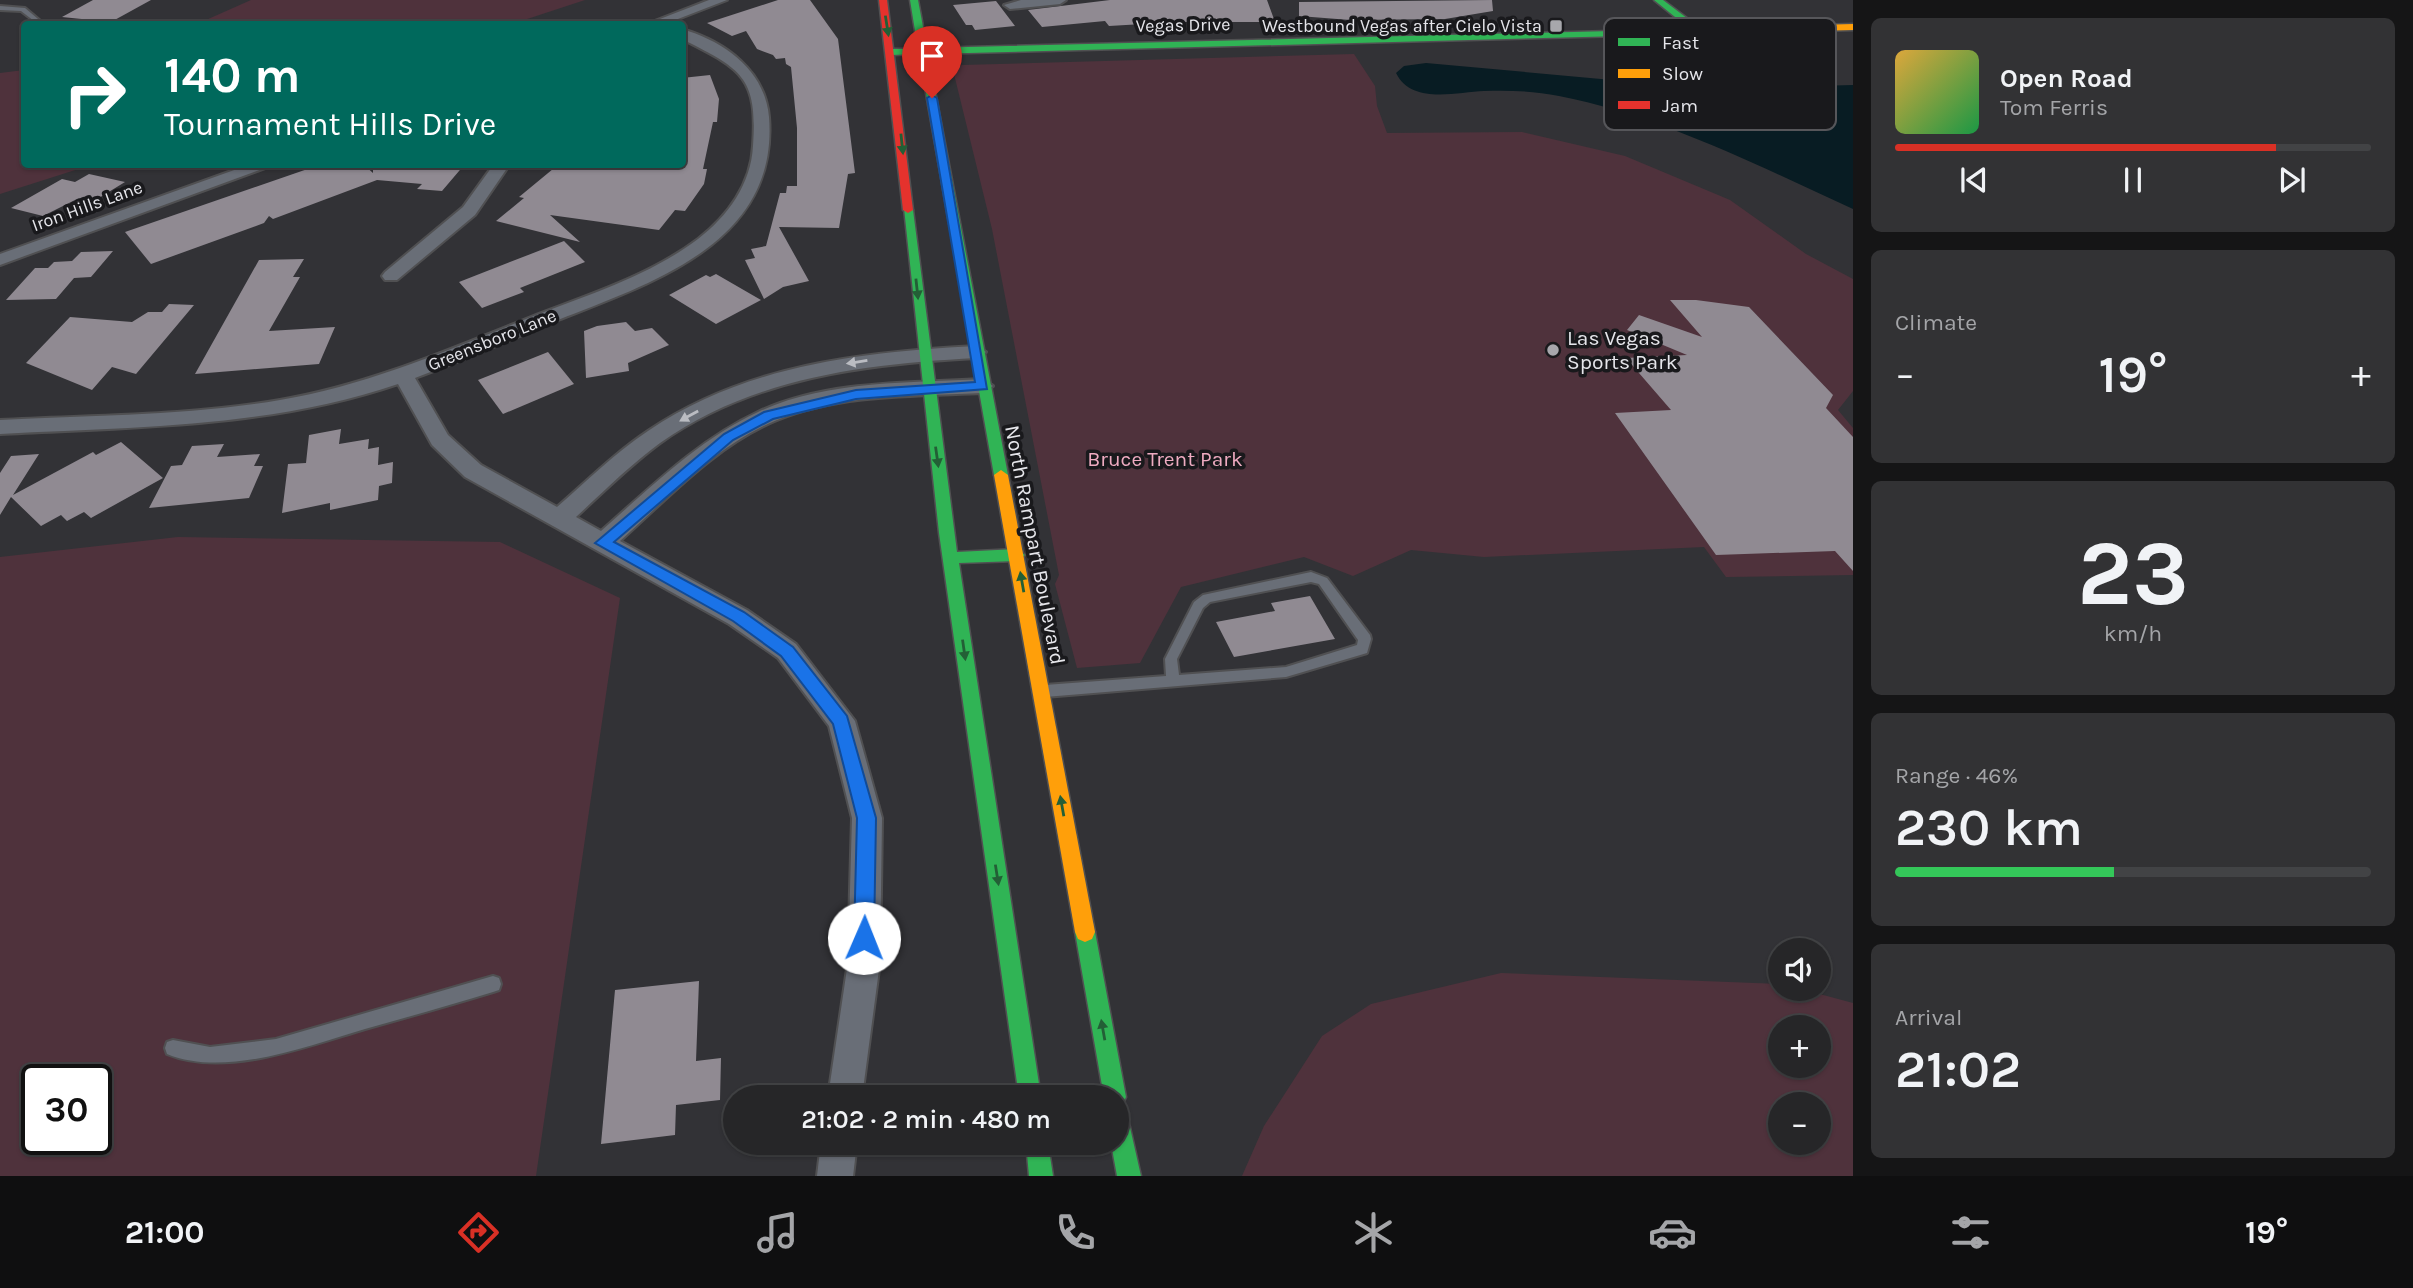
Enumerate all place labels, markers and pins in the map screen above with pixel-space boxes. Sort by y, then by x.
place label: Westbound Vegas after Cielo Vista [1262,15,1542,37]
marker: Westbound Vegas after Cielo Vista [1548,18,1564,34]
pin [902,26,962,98]
place label: Las Vegas Sports Park [1567,326,1678,374]
marker: Las Vegas Sports Park [1545,342,1561,358]

